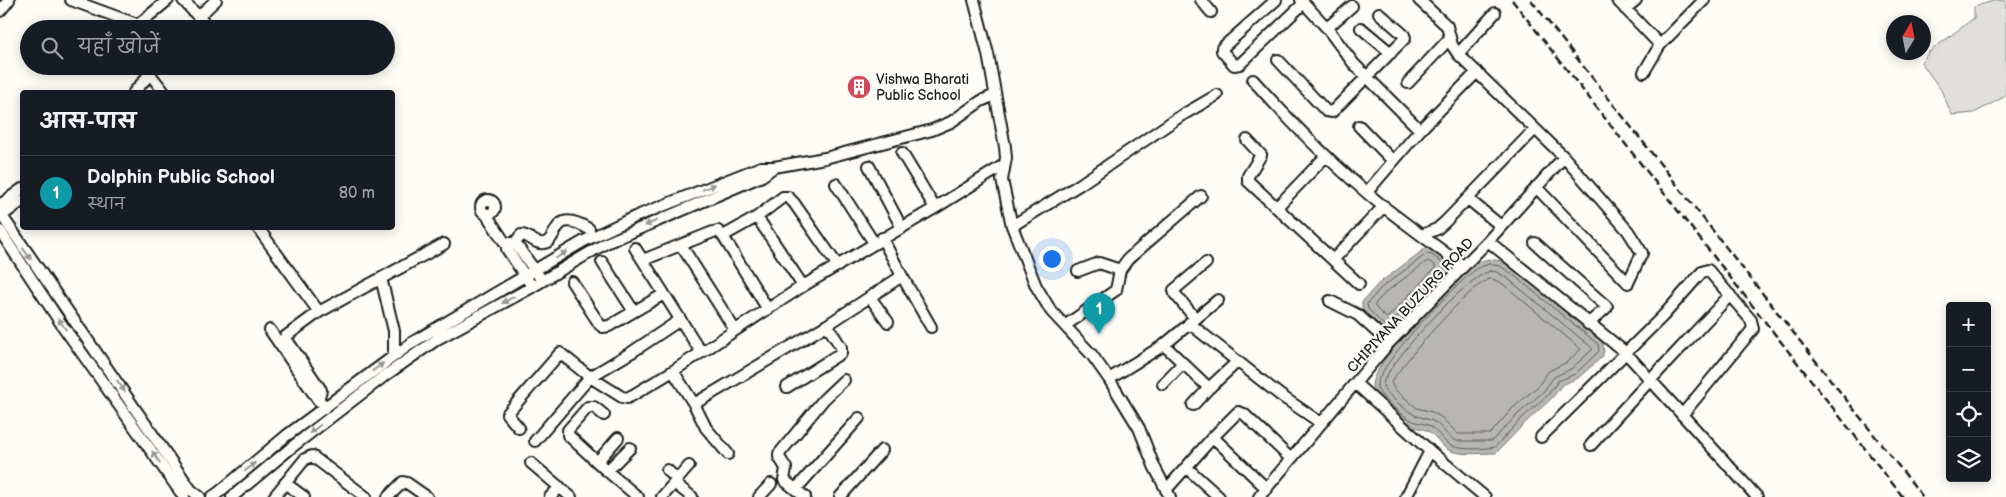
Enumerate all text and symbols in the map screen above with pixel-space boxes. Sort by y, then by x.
north arrow [1886,15,1931,60]
search box [20,20,395,75]
icon: search [38,34,66,62]
text: यहाँ खोजें [78,36,160,59]
place label: Vishwa Bharati Public School [876,71,969,104]
building icon: Vishwa Bharati Public School [846,74,872,100]
text: आस-पास [40,109,136,134]
text: Dolphin Public School [87,166,275,189]
one-way arrow [702,183,716,191]
text: 1 [53,184,59,203]
text: 80 m [339,184,375,203]
text: स्थान [87,195,125,214]
one-way arrow [643,219,658,227]
street label: CHIPIYANA BUZURG ROAD [1343,234,1477,376]
your location [1039,246,1065,272]
one-way arrow [22,247,32,260]
one-way arrow [555,250,568,259]
pin: 1 [1083,293,1115,334]
one-way arrow [501,296,515,304]
map controls [1946,302,1991,482]
button: + [1946,302,1991,347]
one-way arrow [57,318,67,331]
button: − [1946,347,1991,392]
one-way arrow [371,362,385,372]
one-way arrow [116,379,126,393]
button: locate [1946,392,1991,437]
one-way arrow [308,424,322,434]
button: layers [1946,437,1991,482]
one-way arrow [151,450,161,464]
one-way arrow [243,461,255,473]

